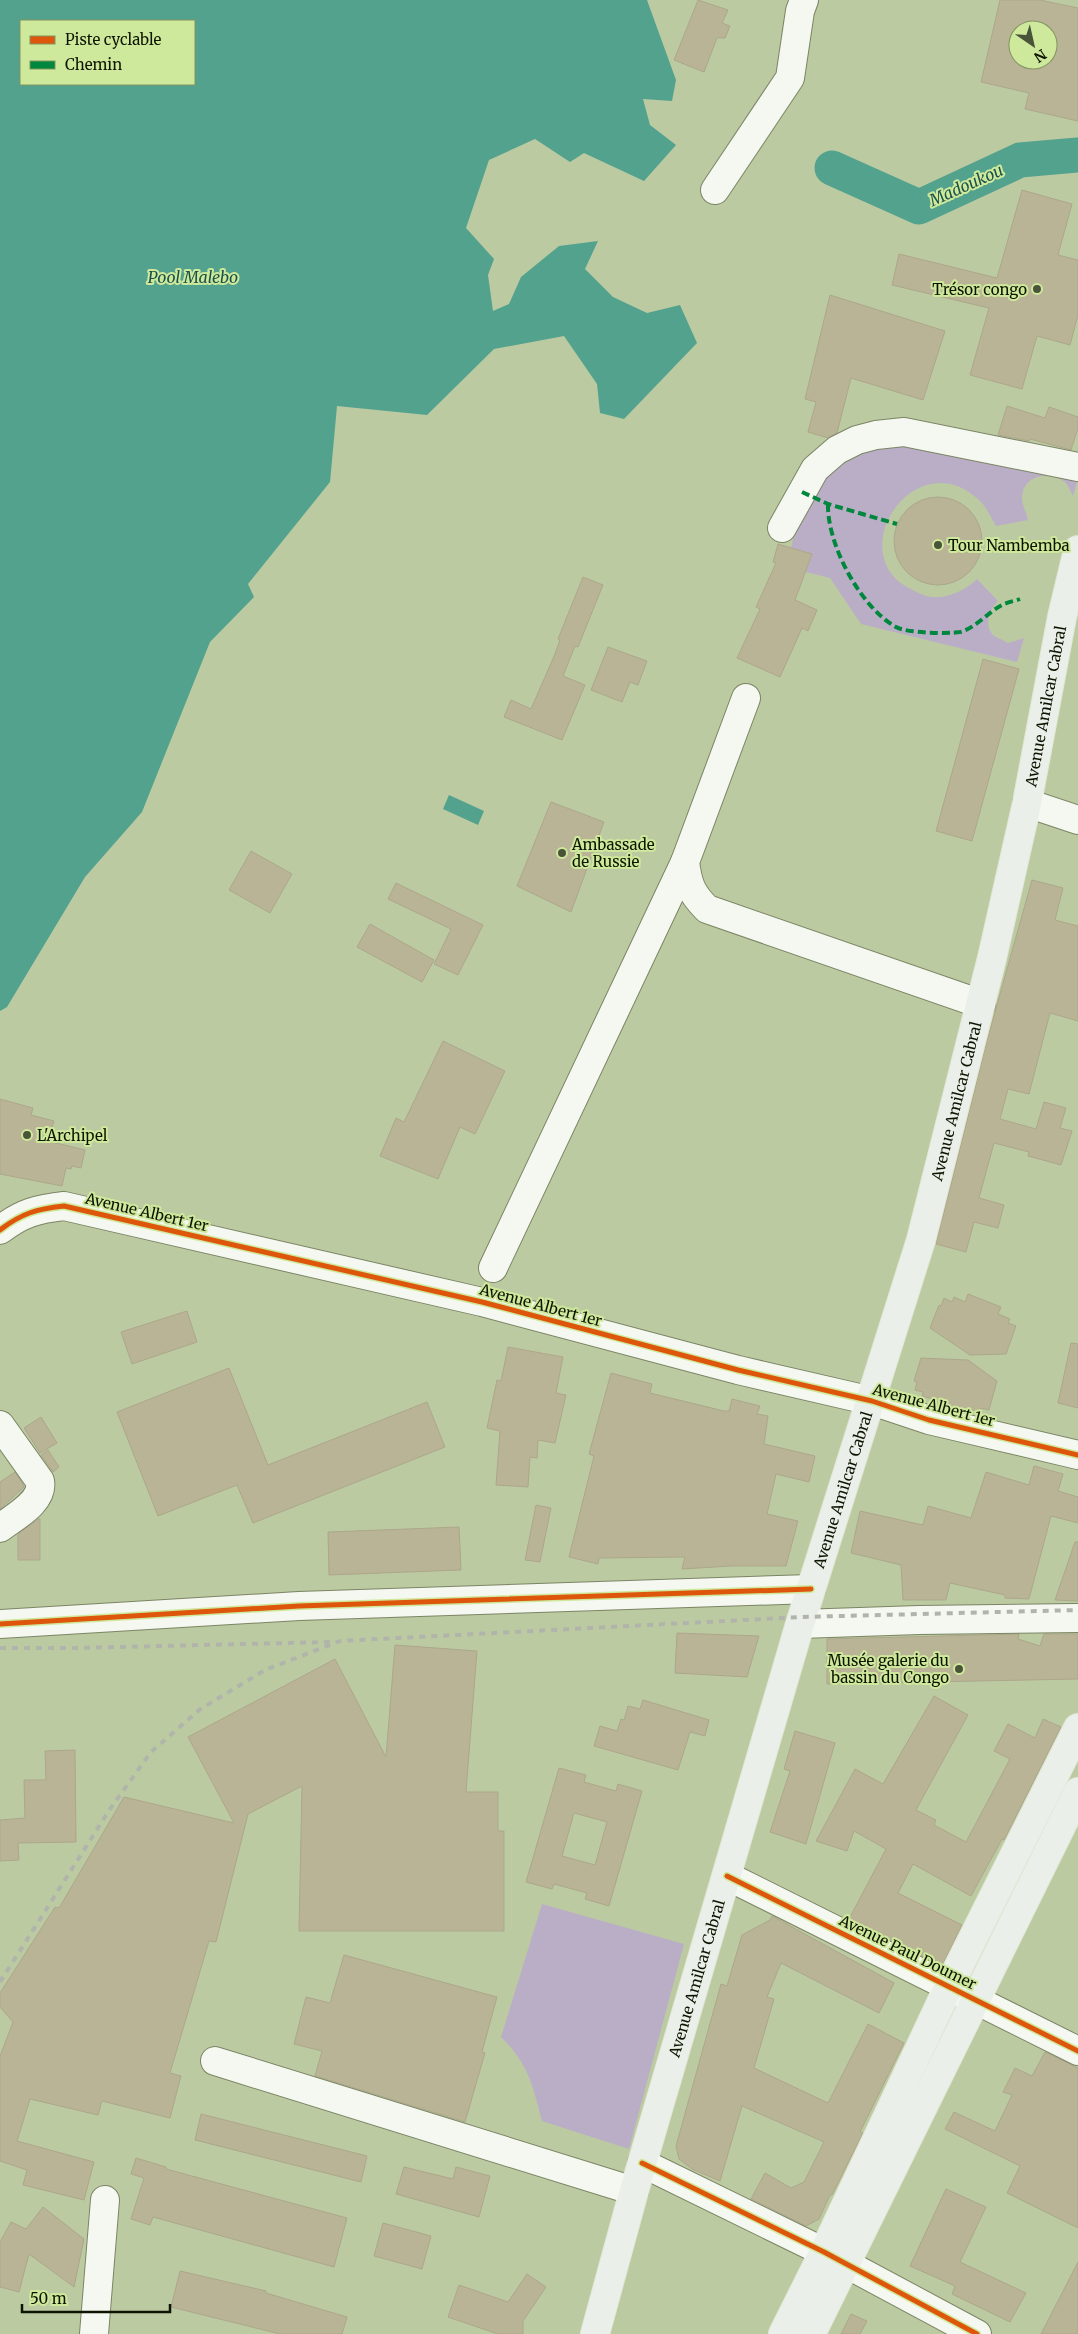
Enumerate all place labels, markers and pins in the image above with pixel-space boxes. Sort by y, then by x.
place label: Trésor congo [932,280,1027,299]
marker: Trésor congo [1031,283,1043,295]
place label: Tour Nambemba [948,536,1070,555]
marker: Tour Nambemba [932,539,944,551]
place label: Ambassade de Russie [571,835,655,871]
marker: Ambassade de Russie [556,847,568,859]
place label: L'Archipel [37,1126,108,1145]
marker: L'Archipel [21,1129,33,1141]
place label: Musée galerie du bassin du Congo [827,1651,949,1687]
marker: Musée galerie du bassin du Congo [953,1663,965,1675]

